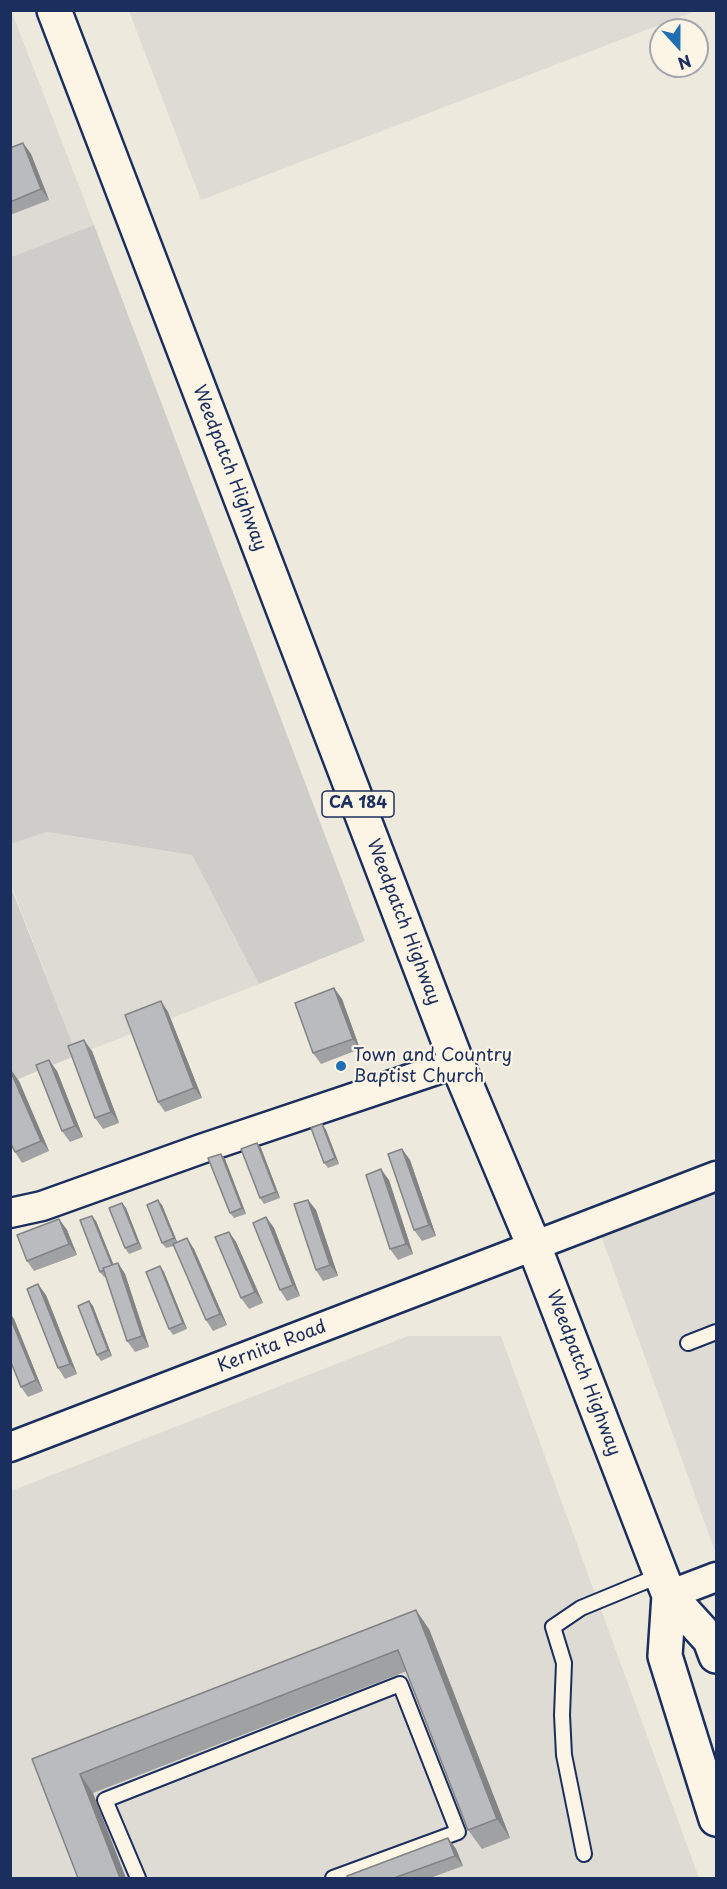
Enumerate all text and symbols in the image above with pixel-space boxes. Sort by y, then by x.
north arrow [649,18,709,78]
text: N [675,49,695,76]
street label: Weedpatch Highway [187,382,271,554]
road number: CA 184 [322,791,394,817]
street label: Weedpatch Highway [361,836,445,1008]
place label: Town and Country Baptist Church [353,1045,512,1088]
marker: Town and Country Baptist Church [334,1059,348,1073]
street label: Weedpatch Highway [541,1287,625,1459]
street label: Kernita Road [215,1316,329,1378]

